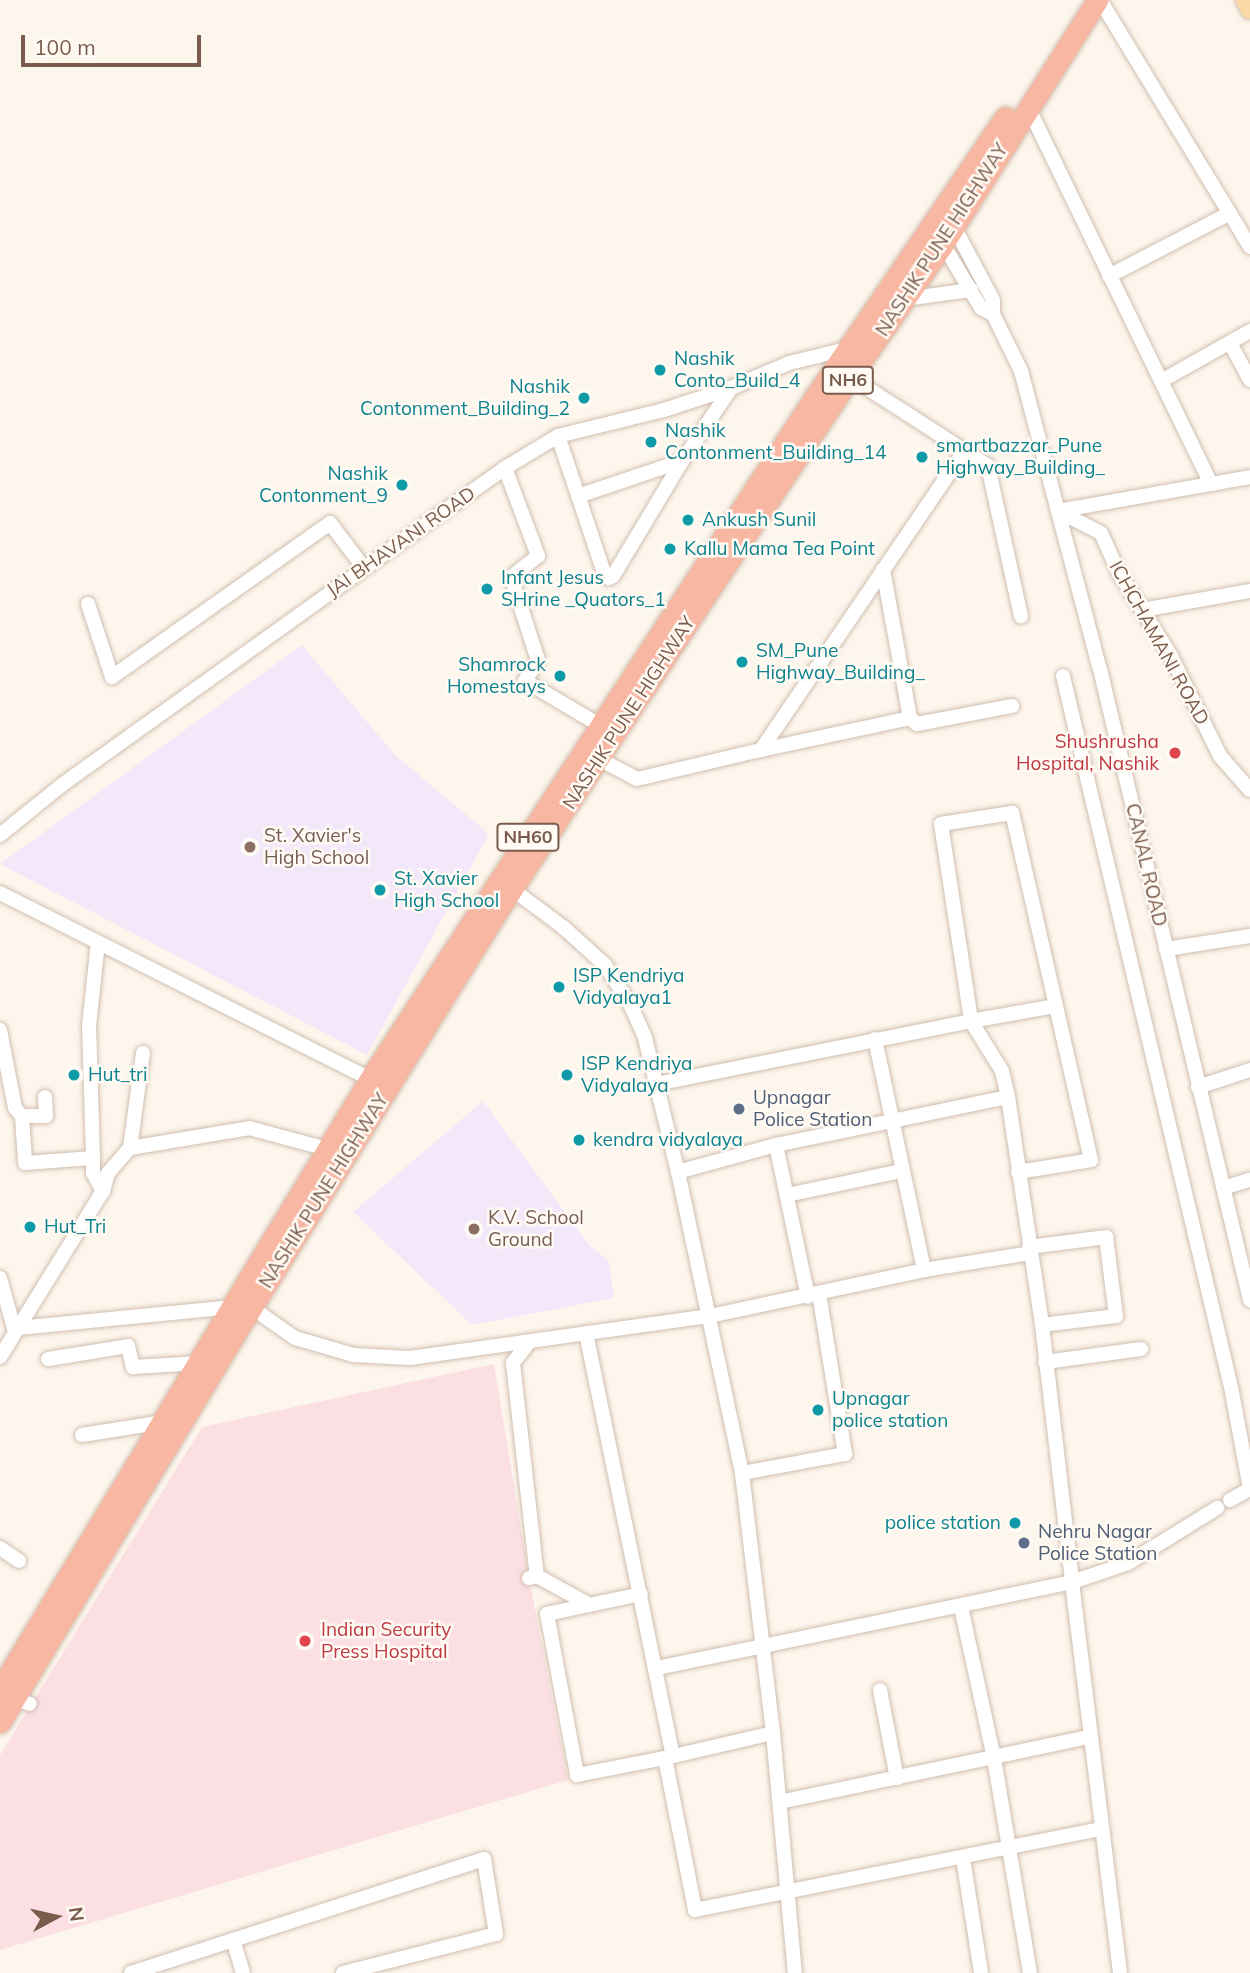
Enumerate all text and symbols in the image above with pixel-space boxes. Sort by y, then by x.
scale bar [24,21,205,65]
text: 100 m [34,34,96,60]
street label: NASHIK PUNE HIGHWAY [871,139,1013,341]
place label: Nashik Conto_Build_4 [674,348,800,392]
marker: Nashik Conto_Build_4 [652,362,668,378]
road number: NH6 [822,366,874,394]
place label: Nashik Contonment_Building_2 [360,376,570,420]
marker: Nashik Contonment_Building_2 [576,390,592,406]
place label: Nashik Contonment_Building_14 [665,420,886,464]
marker: Nashik Contonment_Building_14 [643,434,659,450]
place label: smartbazzar_Pune Highway_Building_ [936,435,1105,479]
marker: smartbazzar_Pune Highway_Building_ [914,449,930,465]
place label: Nashik Contonment_9 [259,463,388,507]
marker: Nashik Contonment_9 [394,477,410,493]
street label: JAI BHAVANI ROAD [322,482,480,602]
place label: Ankush Sunil [702,509,816,531]
marker: Ankush Sunil [680,512,696,528]
place label: Kallu Mama Tea Point [684,538,875,560]
marker: Kallu Mama Tea Point [662,541,678,557]
street label: ICHCHAMANI ROAD [1104,557,1214,729]
place label: Infant Jesus SHrine _Quators_1 [501,567,666,611]
marker: Infant Jesus SHrine _Quators_1 [479,581,495,597]
street label: NASHIK PUNE HIGHWAY [558,612,700,814]
place label: SM_Pune Highway_Building_ [756,640,925,684]
place label: Shamrock Homestays [447,654,546,698]
marker: SM_Pune Highway_Building_ [734,654,750,670]
marker: Shamrock Homestays [552,668,568,684]
place label: Shushrusha Hospital, Nashik [1016,731,1159,775]
marker: Shushrusha Hospital, Nashik [1165,743,1185,763]
street label: CANAL ROAD [1121,801,1171,929]
road number: NH60 [495,822,561,852]
place label: St. Xavier's High School [264,825,369,869]
marker: St. Xavier's High School [242,839,258,855]
place label: St. Xavier High School [394,868,499,912]
marker: St. Xavier High School [372,882,388,898]
place label: ISP Kendriya Vidyalaya1 [573,965,685,1009]
marker: ISP Kendriya Vidyalaya1 [551,979,567,995]
place label: ISP Kendriya Vidyalaya [581,1053,693,1097]
place label: Hut_tri [88,1064,148,1086]
marker: Hut_tri [66,1067,82,1083]
marker: ISP Kendriya Vidyalaya [559,1067,575,1083]
place label: Upnagar Police Station [753,1087,872,1131]
street label: NASHIK PUNE HIGHWAY [255,1089,393,1293]
marker: Upnagar Police Station [731,1101,747,1117]
place label: kendra vidyalaya [593,1129,743,1151]
marker: kendra vidyalaya [571,1132,587,1148]
place label: K.V. School Ground [488,1207,584,1251]
place label: Hut_Tri [44,1216,106,1238]
marker: Hut_Tri [22,1219,38,1235]
marker: K.V. School Ground [466,1221,482,1237]
place label: Upnagar police station [832,1388,948,1432]
marker: Upnagar police station [810,1402,826,1418]
place label: police station [885,1512,1001,1534]
marker: police station [1007,1515,1023,1531]
place label: Nehru Nagar Police Station [1038,1521,1157,1565]
marker: Nehru Nagar Police Station [1016,1535,1032,1551]
place label: Indian Security Press Hospital [321,1619,451,1663]
marker: Indian Security Press Hospital [295,1631,315,1651]
north arrow [21,1882,91,1952]
text: N [64,1905,90,1923]

